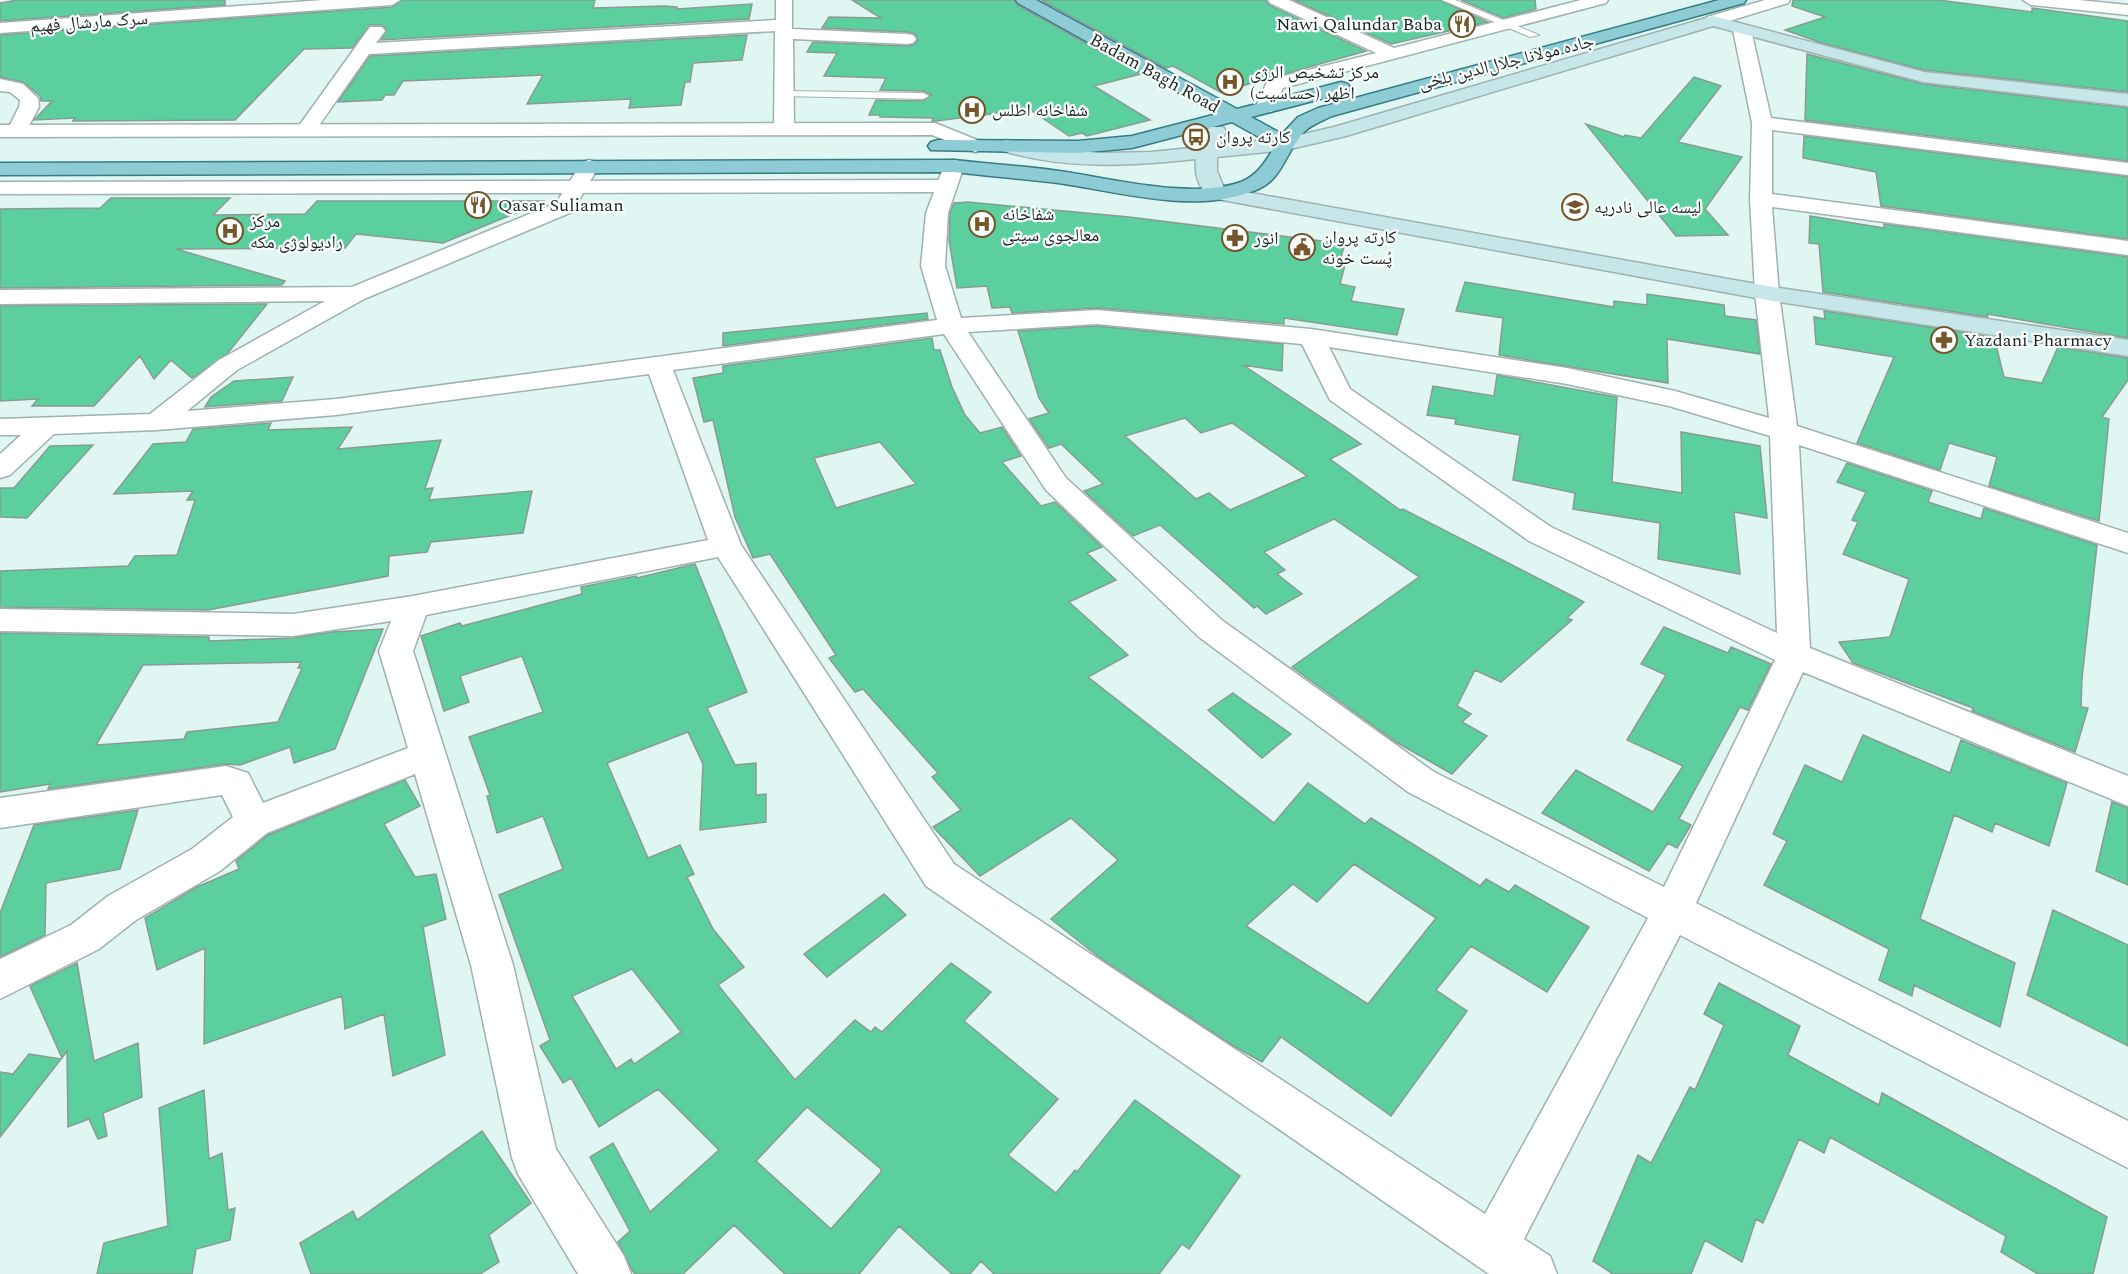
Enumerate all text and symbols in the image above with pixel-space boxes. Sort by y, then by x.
street label: سرک مارشال فهیم [29,5,149,40]
restaurant icon: Nawi Qalundar Baba [1447,9,1477,39]
place label: Nawi Qalundar Baba [1276,11,1442,38]
street label: Badam Bagh Road [1085,26,1225,120]
street label: جاده مولانا جلال‌الدین بلخی [1416,28,1597,97]
place label: مرکز تشخیص الرژی (حساسیت) اظهر [1250,59,1379,107]
hospital icon: مرکز تشخیص الرژی (حساسیت) اظهر [1215,67,1245,97]
hospital icon: شفاخانه اطلس [957,95,987,125]
place label: شفاخانه اطلس [992,97,1088,124]
bus stop icon: کارته پروان [1181,122,1211,152]
place label: کارته پروان [1216,124,1291,151]
restaurant icon: Qasar Suliaman [463,190,493,220]
place label: Qasar Suliaman [498,192,624,219]
school or university icon: لیسه عالی نادریه [1560,192,1590,222]
place label: لیسه عالی نادریه [1594,194,1701,221]
place label: شفاخانه معالجوی سیتی [1002,201,1099,249]
place label: مرکز رادیولوژی مکه [249,208,343,256]
hospital icon: شفاخانه معالجوی سیتی [967,209,997,239]
hospital icon: مرکز رادیولوژی مکه [215,216,245,246]
pharmacy icon: انور [1220,223,1250,253]
place label: کارته پروان پُست خونه [1322,224,1397,272]
place label: انور [1253,225,1279,252]
public building icon: کارته پروان پُست خونه [1287,232,1317,262]
pharmacy icon: Yazdani Pharmacy [1929,325,1959,355]
place label: Yazdani Pharmacy [1964,327,2113,354]

